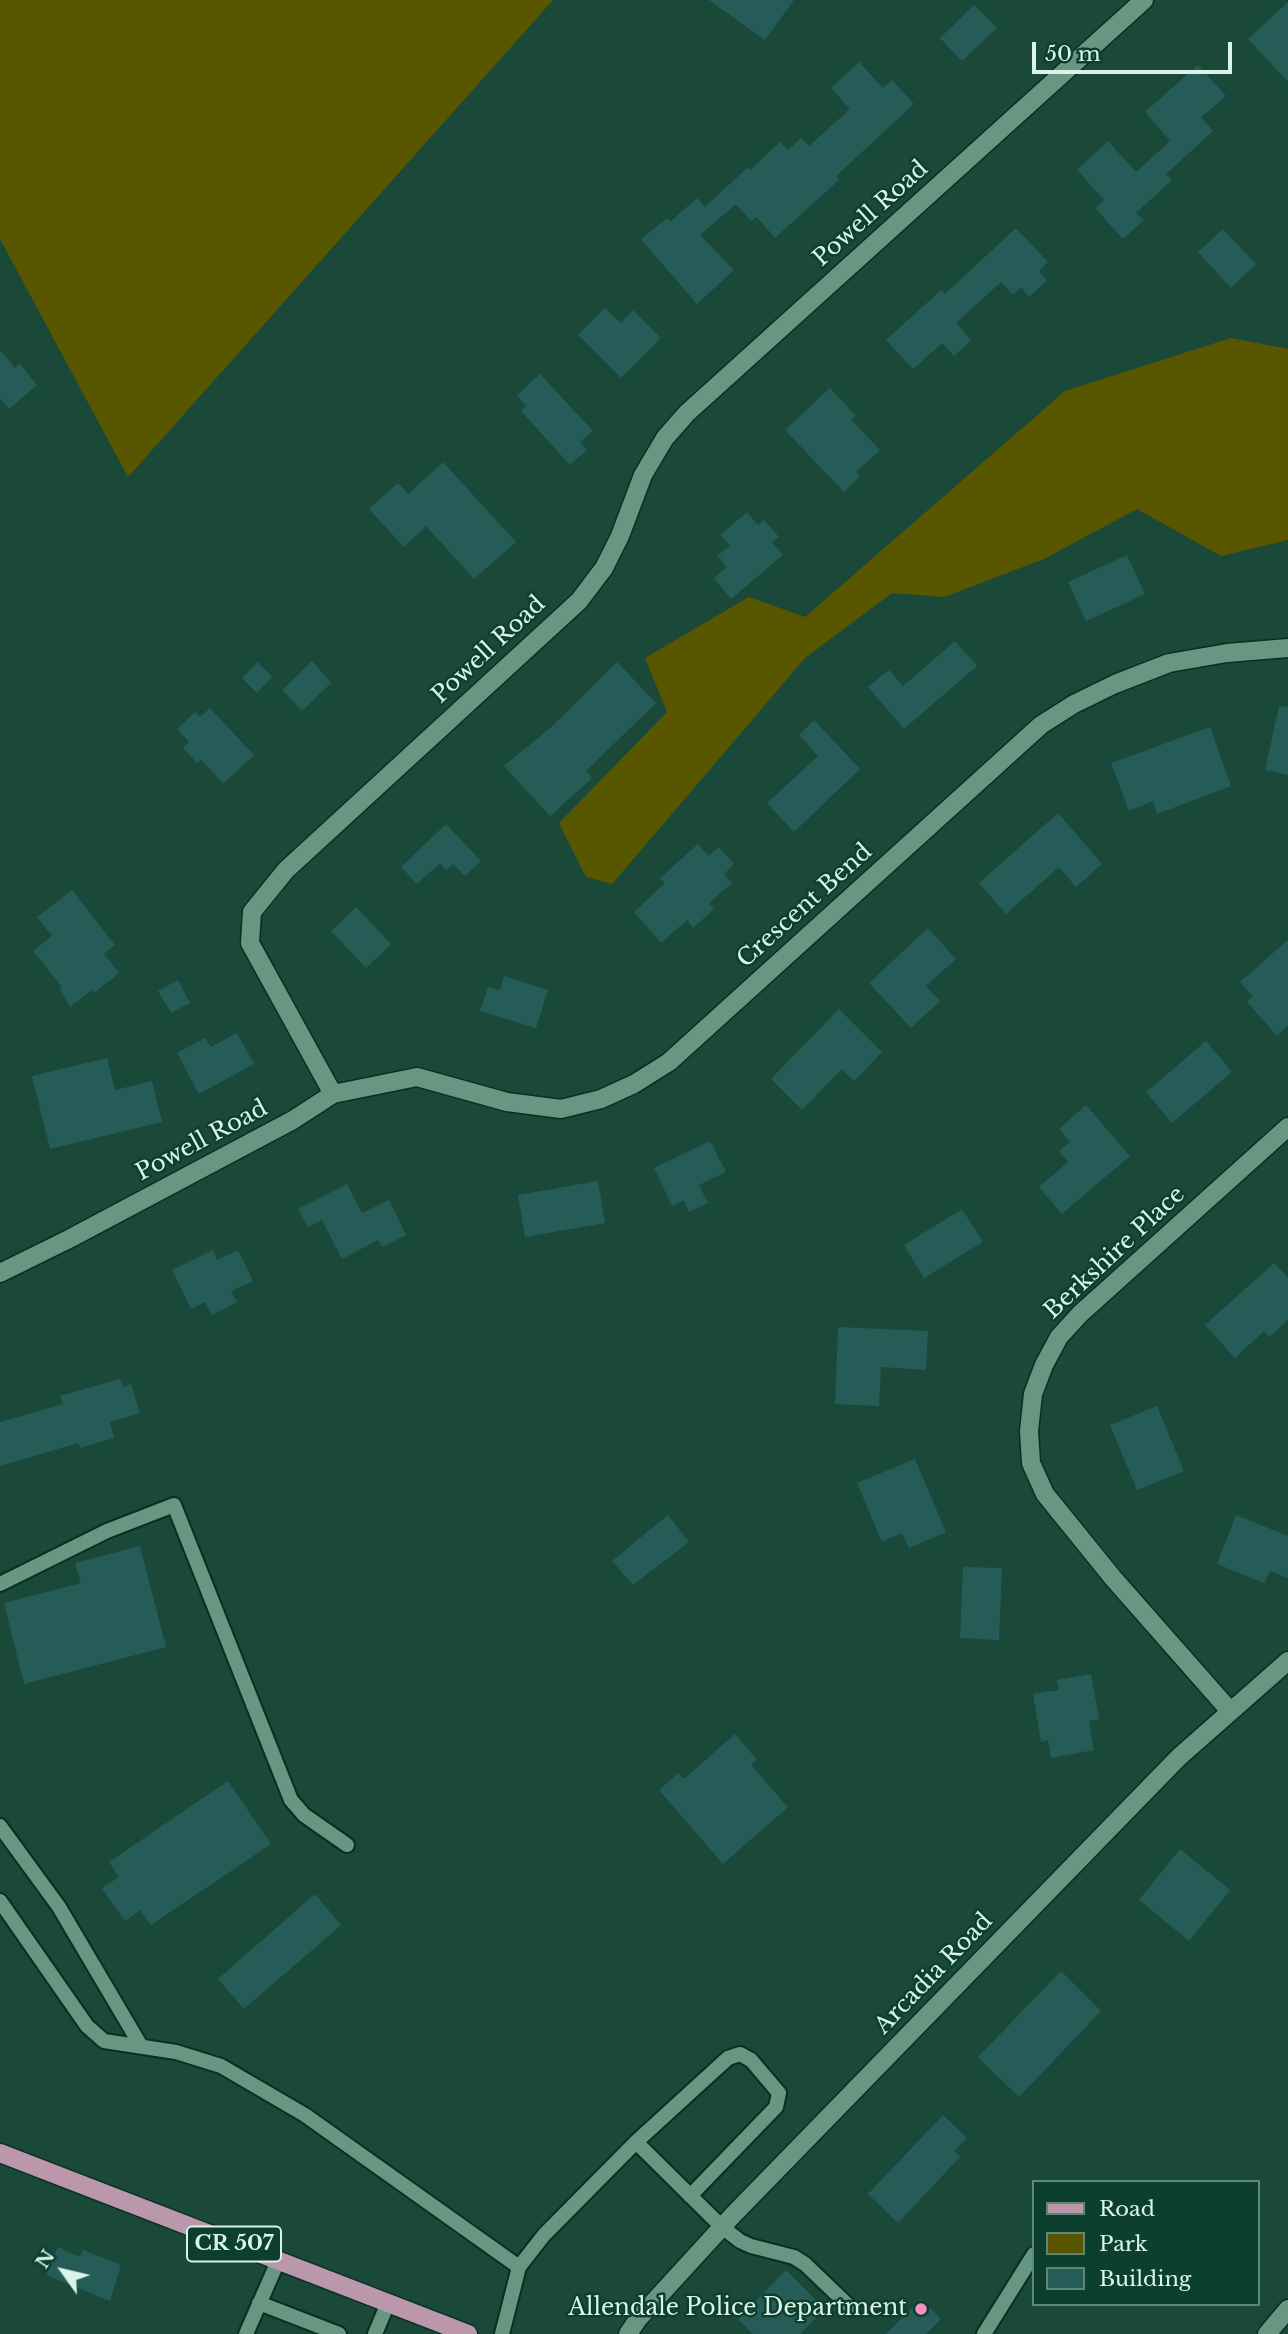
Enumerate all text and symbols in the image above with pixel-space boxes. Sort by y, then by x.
scale bar [1036,28,1236,72]
text: 50 m [1045,41,1100,67]
street label: Powell Road [808,155,934,273]
street label: Powell Road [427,591,551,709]
street label: Crescent Bend [732,838,878,974]
street label: Powell Road [132,1095,272,1187]
street label: Berkshire Place [1039,1181,1191,1325]
street label: Arcadia Road [869,1908,999,2040]
legend [1032,2180,1260,2306]
text: Road [1099,2196,1155,2222]
road number: CR 507 [187,2226,281,2262]
text: Park [1099,2231,1148,2257]
north arrow [28,2236,98,2306]
text: N [31,2245,60,2273]
text: Building [1099,2266,1191,2292]
place label: Allendale Police Department [568,2295,907,2323]
marker: Allendale Police Department [913,2301,929,2317]

